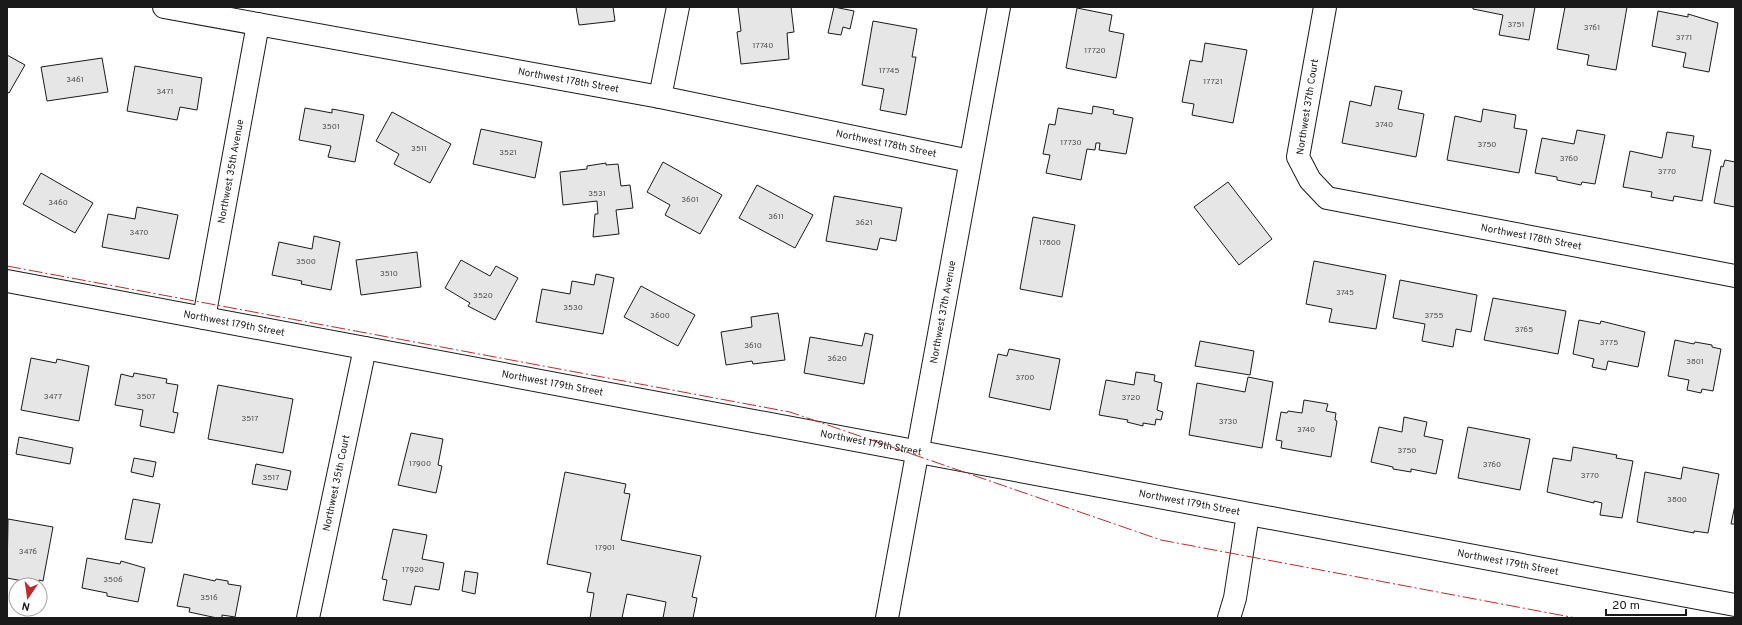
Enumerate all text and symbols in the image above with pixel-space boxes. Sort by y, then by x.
house number: 3751 [1508,20,1524,30]
house number: 3761 [1584,23,1600,33]
house number: 3771 [1676,33,1692,43]
house number: 17740 [753,41,773,51]
house number: 17720 [1084,46,1106,56]
street label: Northwest 37th Court [1294,58,1322,156]
street label: Northwest 178th Street [517,65,620,96]
house number: 17745 [879,66,899,76]
house number: 3461 [66,75,84,85]
house number: 17721 [1203,77,1223,87]
house number: 3471 [156,87,174,97]
street label: Northwest 35th Avenue [215,118,247,225]
house number: 3740 [1375,120,1393,130]
house number: 3501 [322,122,340,132]
street label: Northwest 178th Street [835,127,938,160]
house number: 17730 [1060,138,1082,148]
house number: 3750 [1478,140,1497,150]
house number: 3511 [411,144,427,154]
house number: 3521 [499,148,517,158]
house number: 3760 [1560,154,1578,164]
house number: 3770 [1658,167,1676,177]
house number: 3531 [588,189,606,199]
house number: 3601 [681,195,699,205]
house number: 3460 [48,198,68,208]
house number: 3611 [768,212,784,222]
house number: 3621 [855,218,873,228]
street label: Northwest 178th Street [1480,221,1583,253]
house number: 3470 [130,228,148,238]
house number: 17800 [1039,238,1061,248]
house number: 3500 [296,257,316,267]
street label: Northwest 37th Avenue [927,260,959,365]
house number: 3510 [380,269,398,279]
house number: 3745 [1336,288,1354,298]
house number: 3520 [473,291,493,301]
house number: 3530 [563,303,583,313]
street label: Northwest 179th Street [182,308,286,339]
house number: 3600 [650,311,670,321]
house number: 3755 [1425,311,1443,321]
house number: 3765 [1515,325,1533,335]
house number: 3775 [1600,338,1618,348]
house number: 3610 [744,341,762,351]
house number: 3620 [827,354,847,364]
house number: 3801 [1686,357,1704,367]
street label: Northwest 179th Street [501,367,605,399]
house number: 3700 [1016,373,1034,383]
house number: 3477 [44,392,62,402]
house number: 3507 [137,392,155,402]
house number: 3720 [1122,393,1140,403]
house number: 3517 [242,414,258,424]
house number: 3730 [1219,417,1237,427]
house number: 3740 [1297,425,1315,435]
street label: Northwest 179th Street [819,427,923,459]
street label: Northwest 35th Court [320,433,353,532]
house number: 3750 [1398,446,1417,456]
house number: 17900 [409,459,431,469]
house number: 3760 [1483,460,1501,470]
house number: 3770 [1581,471,1599,481]
house number: 3517 [263,473,279,483]
street label: Northwest 179th Street [1138,487,1241,519]
house number: 3800 [1667,495,1687,505]
house number: 17901 [595,543,615,553]
house number: 3476 [19,547,37,557]
street label: Northwest 179th Street [1456,547,1560,578]
house number: 17920 [402,565,424,575]
house number: 3506 [103,575,123,585]
north arrow [8,577,48,617]
scale bar [1606,591,1686,617]
house number: 3516 [200,593,218,603]
text: N [21,598,31,613]
text: 20 m [1612,598,1640,614]

